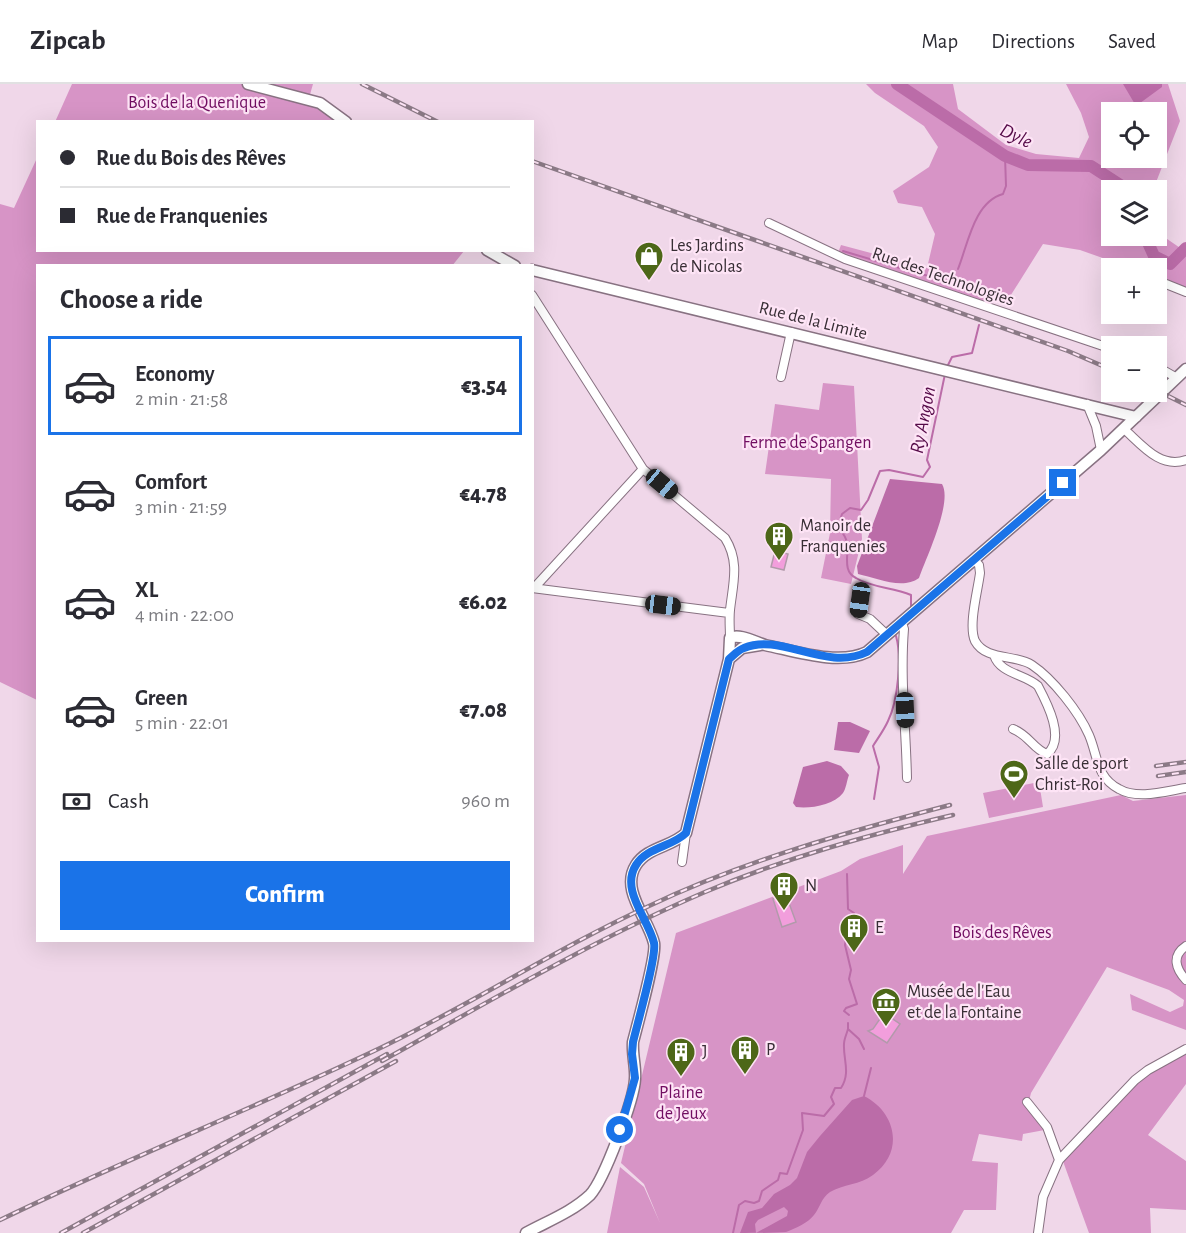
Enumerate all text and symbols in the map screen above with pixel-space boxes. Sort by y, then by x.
text: Zipcab [30,27,106,55]
text: Map [922,31,958,52]
text: Directions [991,31,1075,52]
text: Saved [1108,31,1156,52]
park label: Bois de la Quenique [128,94,266,112]
map controls [1101,102,1167,402]
button: locate [1101,102,1167,168]
water label: Dyle [997,120,1036,152]
text: Rue du Bois des Rêves [96,147,286,169]
button: layers [1101,180,1167,246]
text: Rue de Franquenies [96,205,268,227]
place label: Les Jardins de Nicolas [670,237,744,276]
shop icon: Les Jardins de Nicolas [633,240,665,282]
street label: Rue des Technologies [870,244,1016,310]
button: + [1101,258,1167,324]
text: Choose a ride [60,286,203,313]
street label: Rue de la Limite [757,299,869,343]
button: − [1101,336,1167,402]
icon: car [63,359,117,413]
text: Economy [135,363,215,385]
text: €3.54 [461,375,507,397]
water label: Ry Angon [907,385,939,455]
text: 2 min · 21:58 [135,389,228,409]
park label: Ferme de Spangen [743,434,871,452]
car [642,466,682,502]
icon: car [63,467,117,521]
route end [1049,469,1076,496]
text: Comfort [135,471,207,493]
text: €4.78 [460,483,507,505]
text: 3 min · 21:59 [135,497,227,517]
place label: Manoir de Franquenies [800,517,885,556]
building icon: Manoir de Franquenies [763,520,795,562]
icon: car [63,575,117,629]
text: XL [135,579,158,601]
car [849,581,871,619]
text: €6.02 [459,591,507,613]
car [644,594,682,616]
text: 4 min · 22:00 [135,605,234,625]
icon: car [63,683,117,737]
text: Green [135,687,188,709]
car [895,692,915,728]
text: €7.08 [460,699,507,721]
text: 5 min · 22:01 [135,713,229,733]
place label: Salle de sport Christ-Roi [1035,755,1128,794]
sports icon: Salle de sport Christ-Roi [998,758,1030,800]
icon: cash [60,785,93,818]
text: Cash [108,790,149,812]
text: 960 m [461,791,510,811]
button: Confirm [60,861,510,930]
building icon: N [768,870,800,912]
place label: N [805,877,817,895]
building icon: E [838,912,870,954]
place label: E [875,919,884,937]
park label: Bois des Rêves [952,924,1052,942]
place label: Musée de l'Eau et de la Fontaine [907,983,1021,1022]
museum icon: Musée de l'Eau et de la Fontaine [870,986,902,1028]
building icon: P [729,1034,761,1076]
building icon: J [665,1036,697,1078]
place label: P [766,1041,775,1059]
place label: J [702,1043,708,1061]
park label: Plaine de Jeux [655,1084,707,1123]
route start [606,1116,633,1143]

